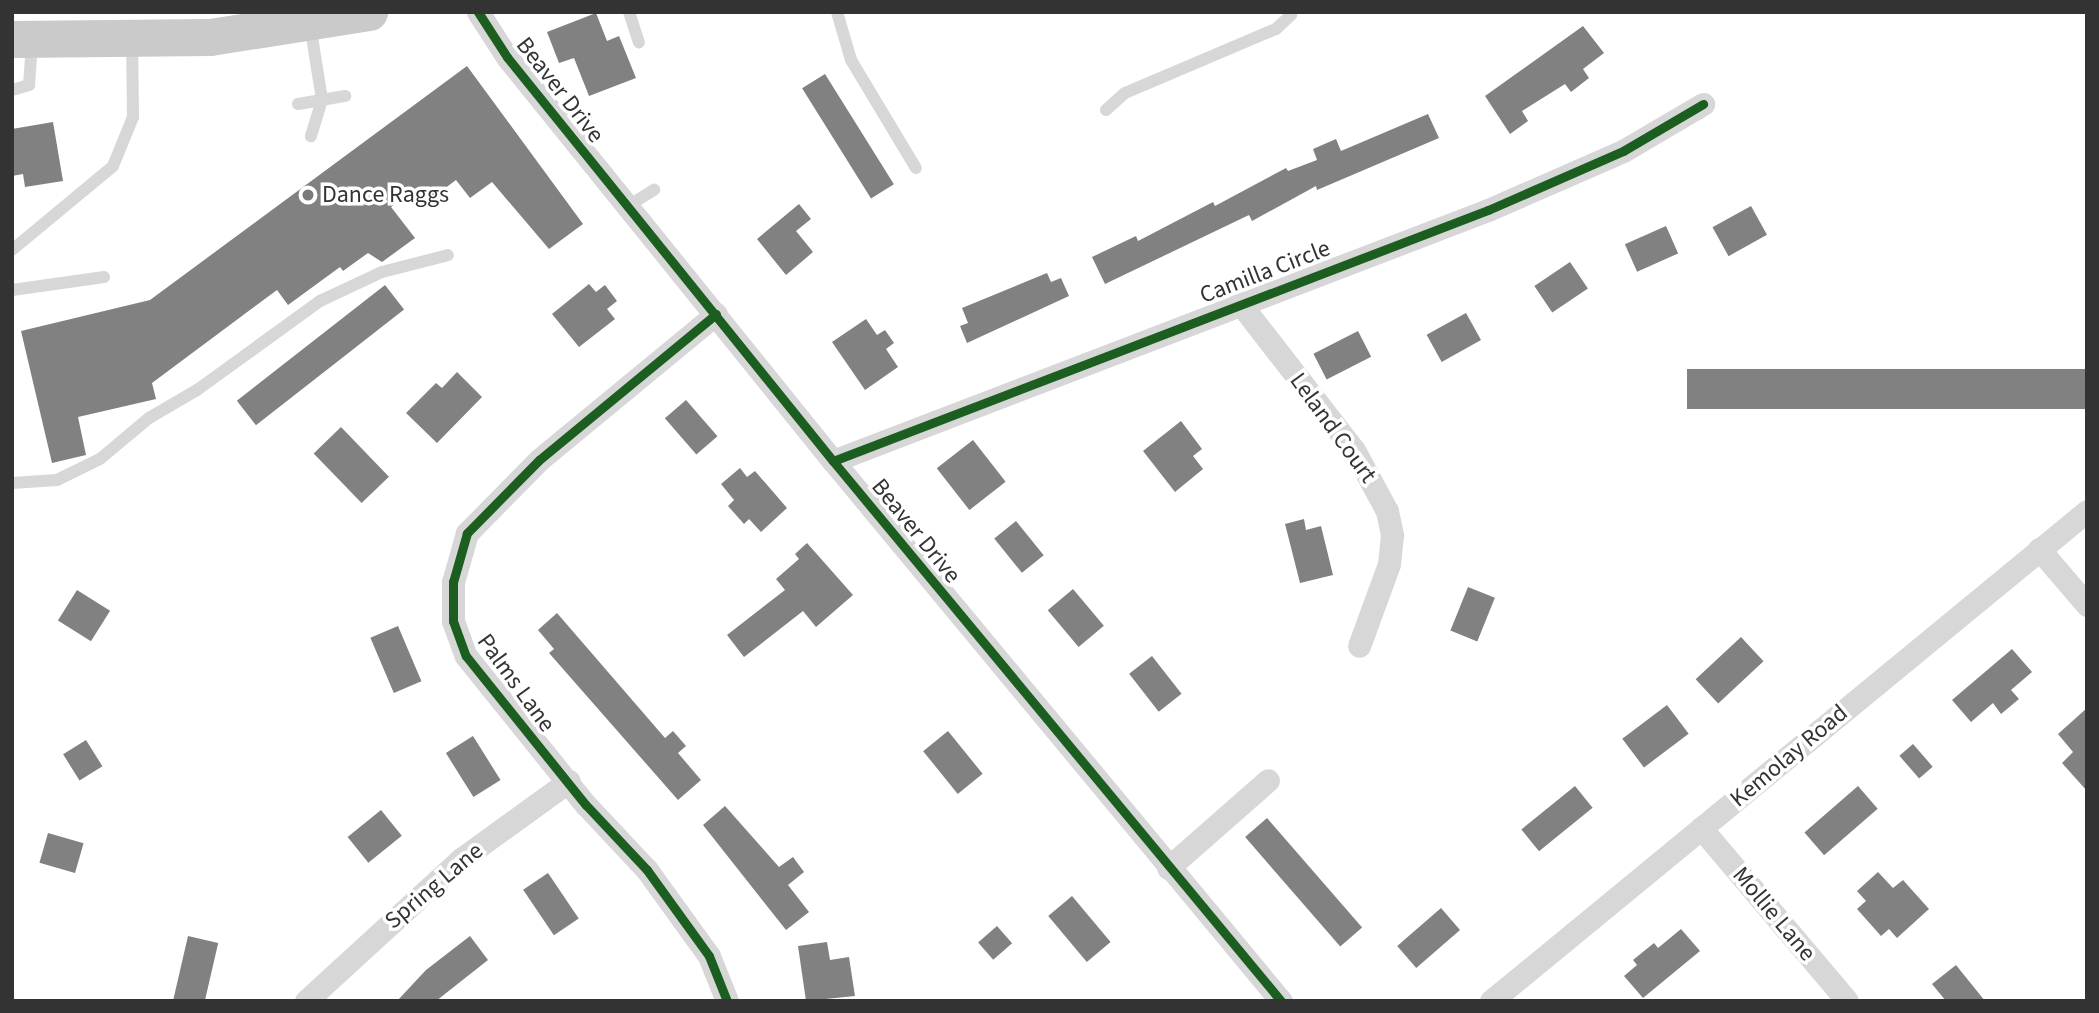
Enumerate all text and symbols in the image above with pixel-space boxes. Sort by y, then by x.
street label: Beaver Drive [510,32,610,148]
place label: Dance Raggs [322,181,449,209]
marker: Dance Raggs [300,187,316,203]
street label: Camilla Circle [1196,234,1334,310]
street label: Leland Court [1283,367,1383,489]
street label: Beaver Drive [865,473,967,589]
street label: Palms Lane [471,628,561,738]
street label: Kemolay Road [1724,699,1854,813]
street label: Spring Lane [379,837,489,935]
street label: Mollie Lane [1726,861,1822,967]

